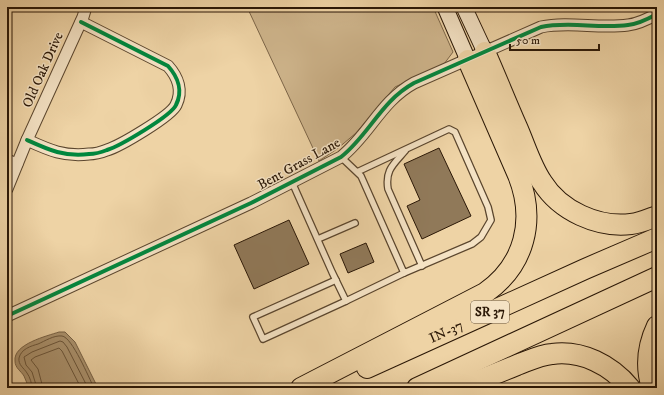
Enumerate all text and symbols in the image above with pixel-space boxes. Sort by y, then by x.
scale bar [510,26,599,52]
street label: Old Oak Drive [18,29,68,111]
text: 50 m [516,33,540,48]
street label: Bent Grass Lane [254,134,344,194]
road number: SR 37 [471,301,509,323]
street label: IN-37 [426,316,466,348]

